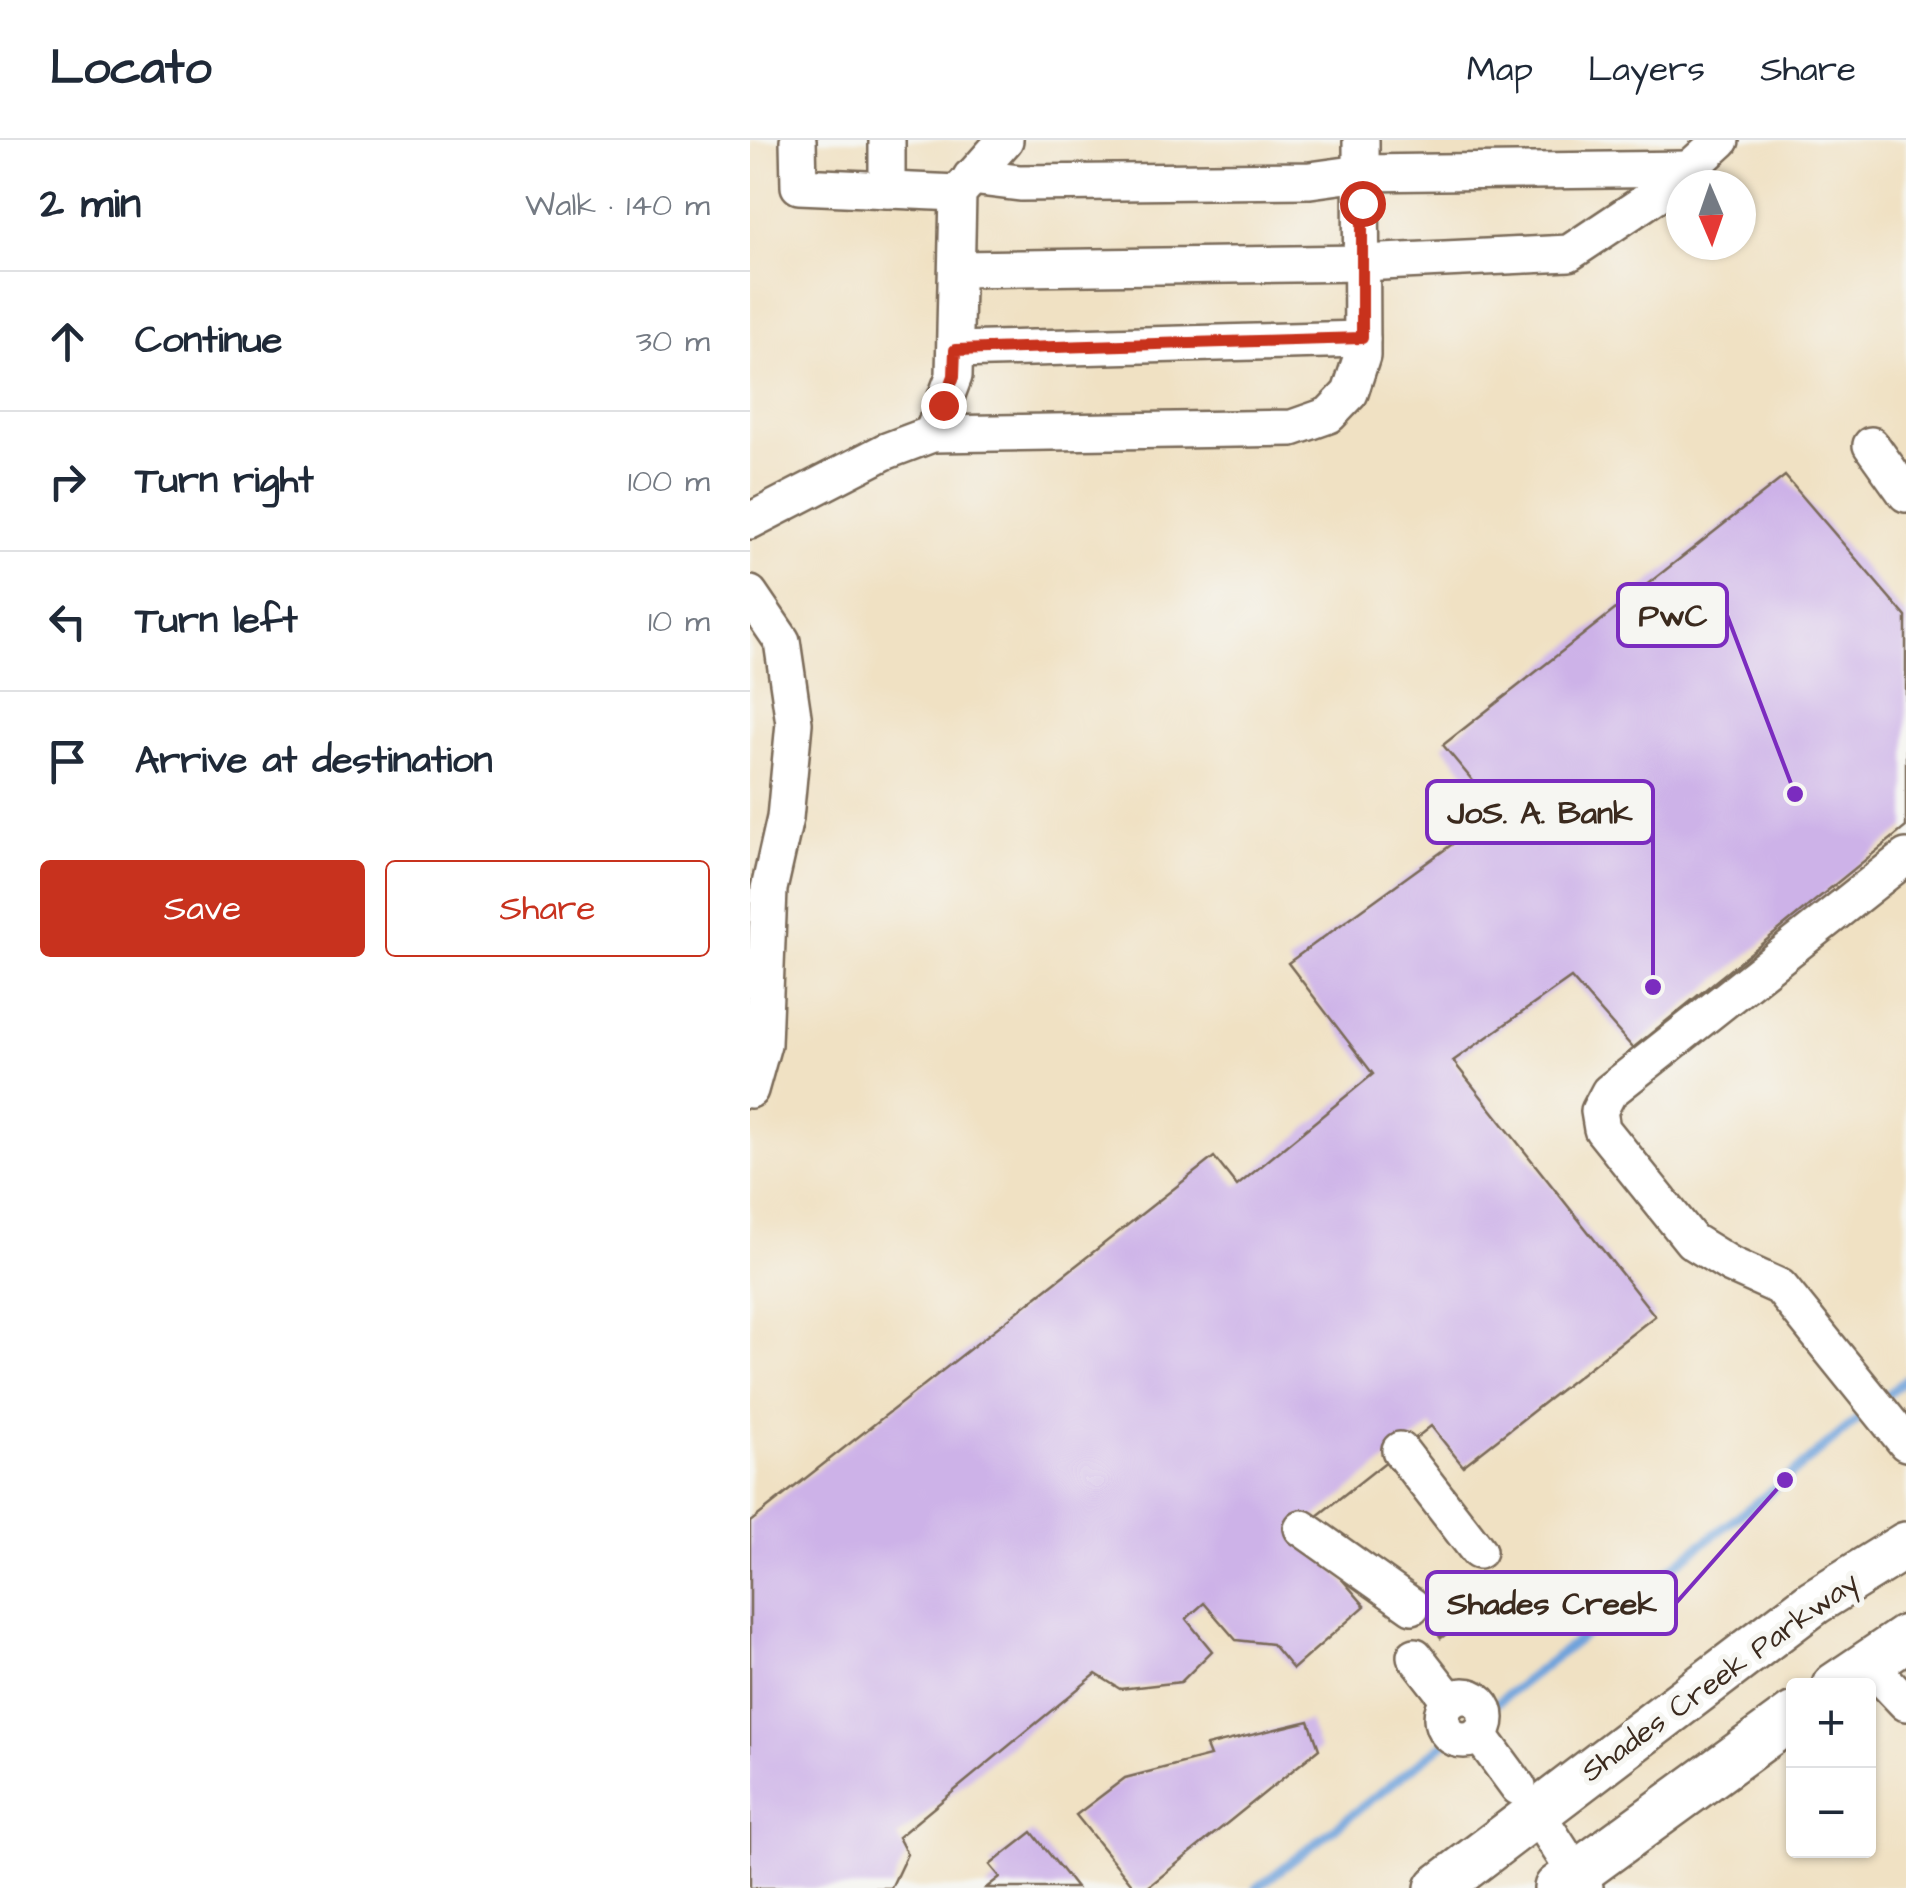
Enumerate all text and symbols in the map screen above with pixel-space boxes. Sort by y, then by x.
text: Locato [50,36,211,102]
text: Map [1467,45,1533,94]
text: Layers [1588,45,1705,94]
text: Share [1760,45,1856,94]
north arrow [1666,170,1756,260]
text: 2 min [40,176,141,234]
route start [1340,181,1386,227]
text: Walk · 140 m [525,183,710,228]
icon: ahead [40,314,95,369]
text: Continue [135,315,282,367]
text: 30 m [636,319,710,364]
route end [921,383,967,429]
icon: right [40,454,95,509]
text: Turn right [135,455,314,507]
text: 100 m [628,459,710,504]
callout: PwC [1618,584,1727,646]
icon: left [40,594,95,649]
text: PwC [1639,594,1708,639]
text: Turn left [135,595,298,647]
text: 10 m [648,599,710,644]
icon: arrive [40,734,95,789]
text: Arrive at destination [135,735,492,787]
callout: JoS. A. Bank [1427,781,1653,843]
text: JoS. A. Bank [1446,791,1633,836]
button: Save [40,860,365,957]
button: Share [385,860,710,957]
street label: Shades Creek Parkway [1572,1562,1868,1793]
callout: Shades Creek [1427,1572,1676,1634]
text: Shades Creek [1446,1582,1657,1627]
map controls [1786,1678,1876,1858]
button: + [1786,1678,1876,1768]
button: − [1786,1768,1876,1858]

